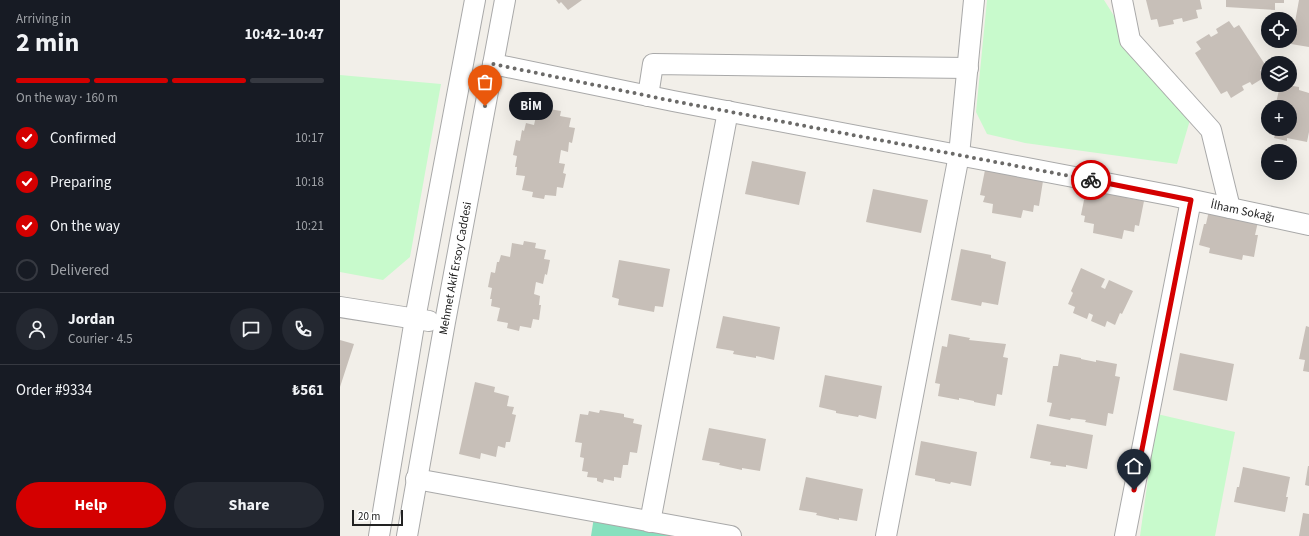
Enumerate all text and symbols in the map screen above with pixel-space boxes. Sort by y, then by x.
text: Arriving in [16,10,71,28]
map controls [1261,12,1297,180]
button: locate [1261,12,1297,48]
text: 2 min [16,24,79,61]
text: 10:42–10:47 [244,24,324,45]
button: layers [1261,56,1297,92]
pin [468,65,502,106]
icon: bag [474,71,496,93]
text: On the way · 160 m [16,89,118,107]
callout: BİM [509,92,553,120]
text: BİM [520,97,542,115]
button: + [1261,100,1297,136]
icon: check [16,127,38,149]
text: Confirmed [50,128,116,149]
text: 10:17 [295,129,324,147]
button: − [1261,144,1297,180]
courier [1071,160,1111,200]
icon: bike [1080,169,1102,191]
icon: check [16,171,38,193]
text: Preparing [50,172,111,193]
text: 10:18 [295,173,324,191]
street label: İlham Sokağı [1209,196,1276,226]
street label: Mehmet Akif Ersoy Caddesi [434,200,476,336]
icon: check [16,215,38,237]
text: On the way [50,216,120,237]
text: 10:21 [295,217,324,235]
text: Delivered [50,260,109,281]
button: person [16,308,58,350]
button: chat [230,308,272,350]
button: phone [282,308,324,350]
text: Jordan [68,309,115,330]
text: Courier · 4.5 [68,330,133,348]
text: Order #9334 [16,380,92,401]
text: ₺561 [292,380,324,401]
pin [1117,449,1151,490]
icon: home [1123,455,1145,477]
button: Help [16,482,166,528]
button: Share [174,482,324,528]
scale bar [352,508,403,527]
text: 20 m [358,509,380,524]

